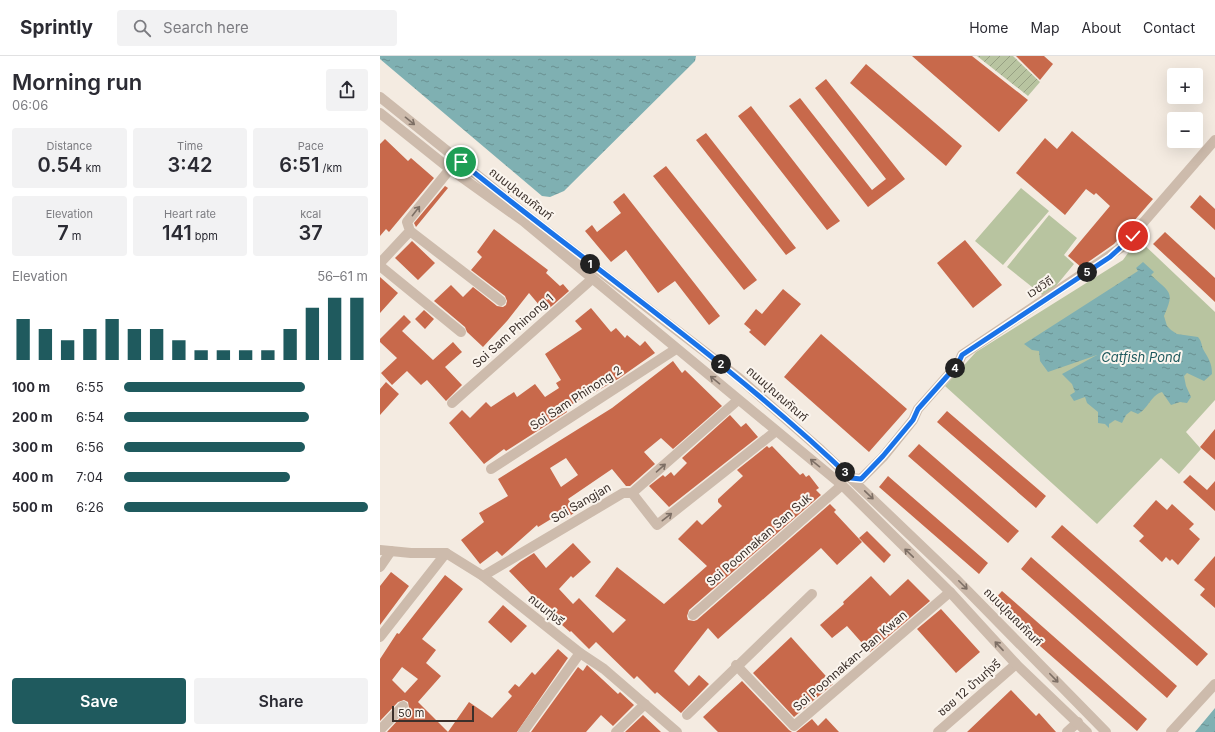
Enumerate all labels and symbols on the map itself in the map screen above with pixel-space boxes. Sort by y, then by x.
one-way arrow [405,117,416,126]
pin [444,145,478,179]
street label: ถนนปุณณกัณฑ์ [486,164,556,223]
one-way arrow [411,206,420,217]
pin [1116,219,1150,253]
pin: 1 [580,254,600,274]
pin: 5 [1077,262,1097,282]
street label: เวชวิถี [1023,272,1056,301]
street label: Soi Sam Phinong 1 [469,290,556,371]
water label: Catfish Pond [1101,349,1181,365]
pin: 2 [711,354,731,374]
pin: 4 [945,358,965,378]
street label: Soi Sam Phinong 2 [527,362,625,433]
street label: ถนนปุณณกัณฑ์ [743,363,811,424]
one-way arrow [709,376,720,385]
one-way arrow [809,459,820,468]
pin: 3 [835,462,855,482]
one-way arrow [656,463,666,472]
street label: Soi Sangjan [548,479,613,526]
street label: Soi Poonnakan San Suk [703,490,815,589]
one-way arrow [864,490,874,500]
one-way arrow [661,513,672,521]
one-way arrow [904,548,914,557]
one-way arrow [958,580,968,590]
street label: ถนนปุณณกัณฑ์ [981,584,1046,649]
street label: ถนนทุ่งรี [525,591,567,629]
street label: Soi Poonnakan-Ban Kwan [790,607,910,714]
one-way arrow [995,641,1004,651]
street label: ซอย 12 บ้านทุ่งรี [934,656,1003,719]
one-way arrow [1049,673,1059,683]
scale bar [392,704,474,723]

